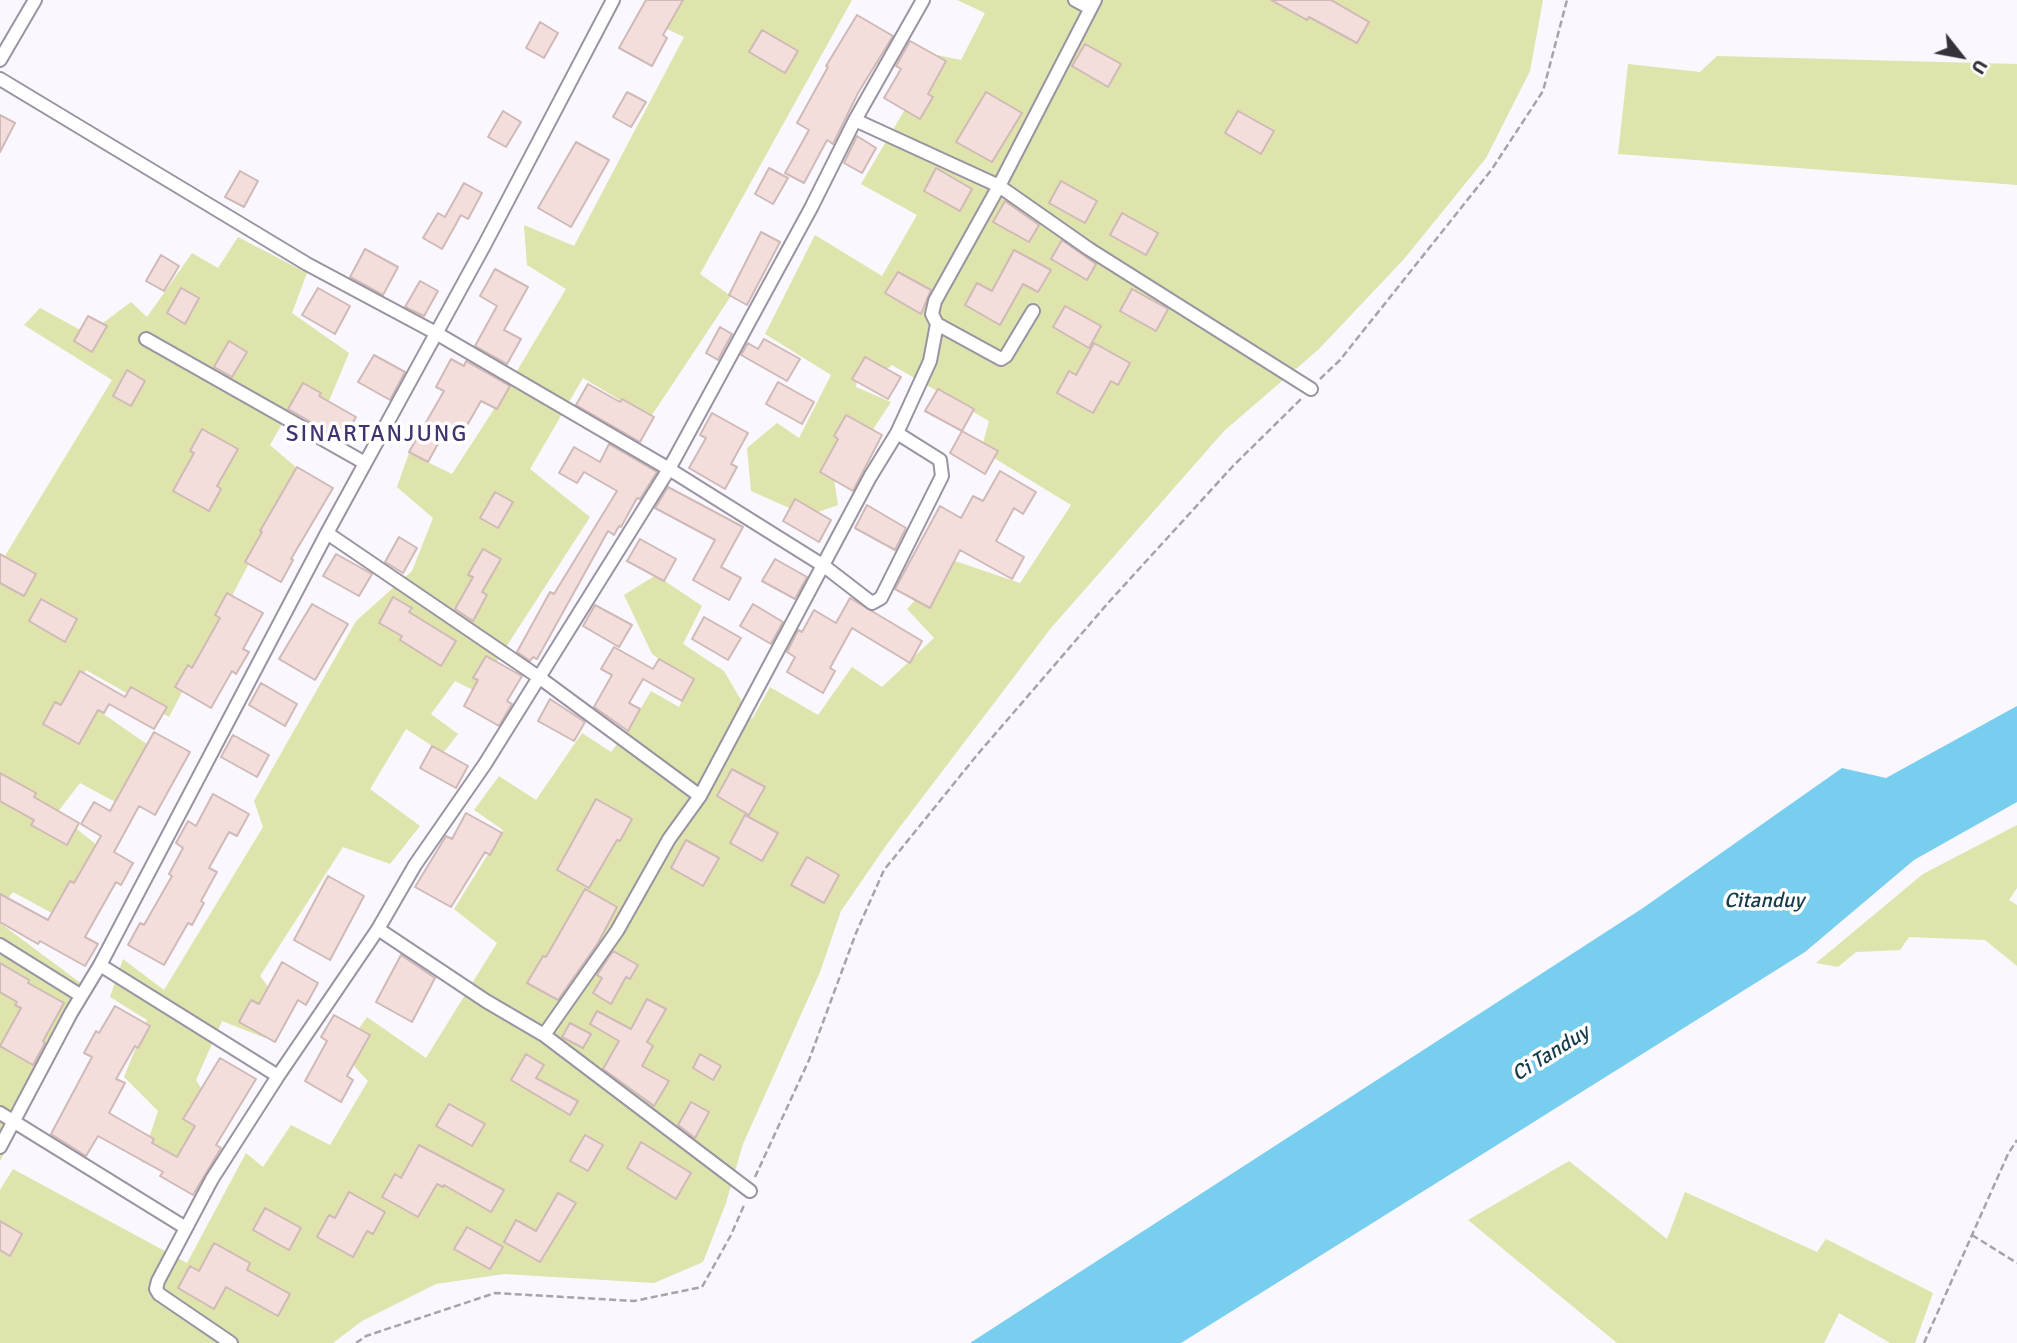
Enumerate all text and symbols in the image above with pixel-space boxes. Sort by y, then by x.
north arrow [1926,21,1996,91]
text: U [1965,55,1993,78]
district label: SINARTANJUNG [287,421,467,449]
water label: Citanduy [1724,888,1804,914]
water label: Ci Tanduy [1508,1020,1594,1088]

